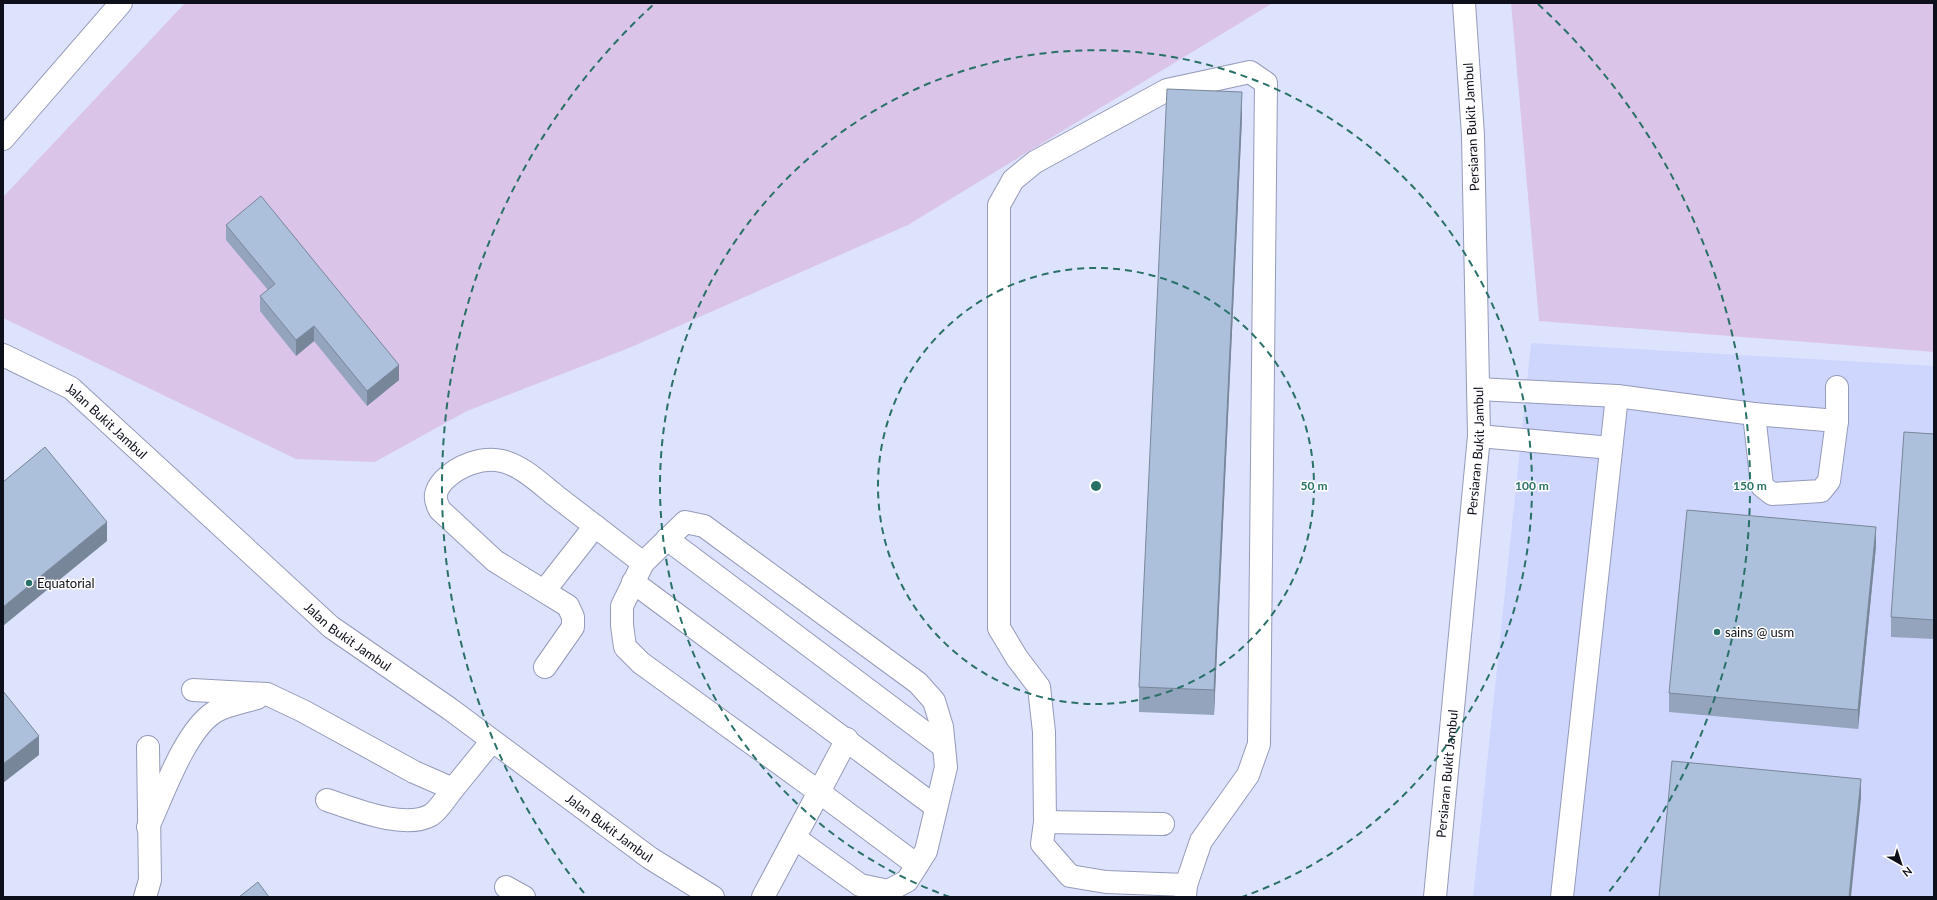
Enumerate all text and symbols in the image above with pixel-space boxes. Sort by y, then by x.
street label: Persiaran Bukit Jambul [1460,62,1482,192]
street label: Jalan Bukit Jambul [64,379,151,462]
street label: Persiaran Bukit Jambul [1463,387,1487,516]
text: 50 m [1301,478,1327,493]
text: 100 m [1515,478,1549,493]
text: 150 m [1733,478,1767,493]
centre of rings [1089,479,1103,493]
place label: Equatorial [37,575,95,591]
marker: Equatorial [24,578,34,588]
street label: Jalan Bukit Jambul [301,599,395,674]
place label: sains @ usm [1725,624,1794,640]
marker: sains @ usm [1712,627,1722,637]
street label: Persiaran Bukit Jambul [1433,709,1461,838]
street label: Jalan Bukit Jambul [563,790,656,866]
north arrow [1881,844,1921,884]
text: N [1900,864,1915,880]

